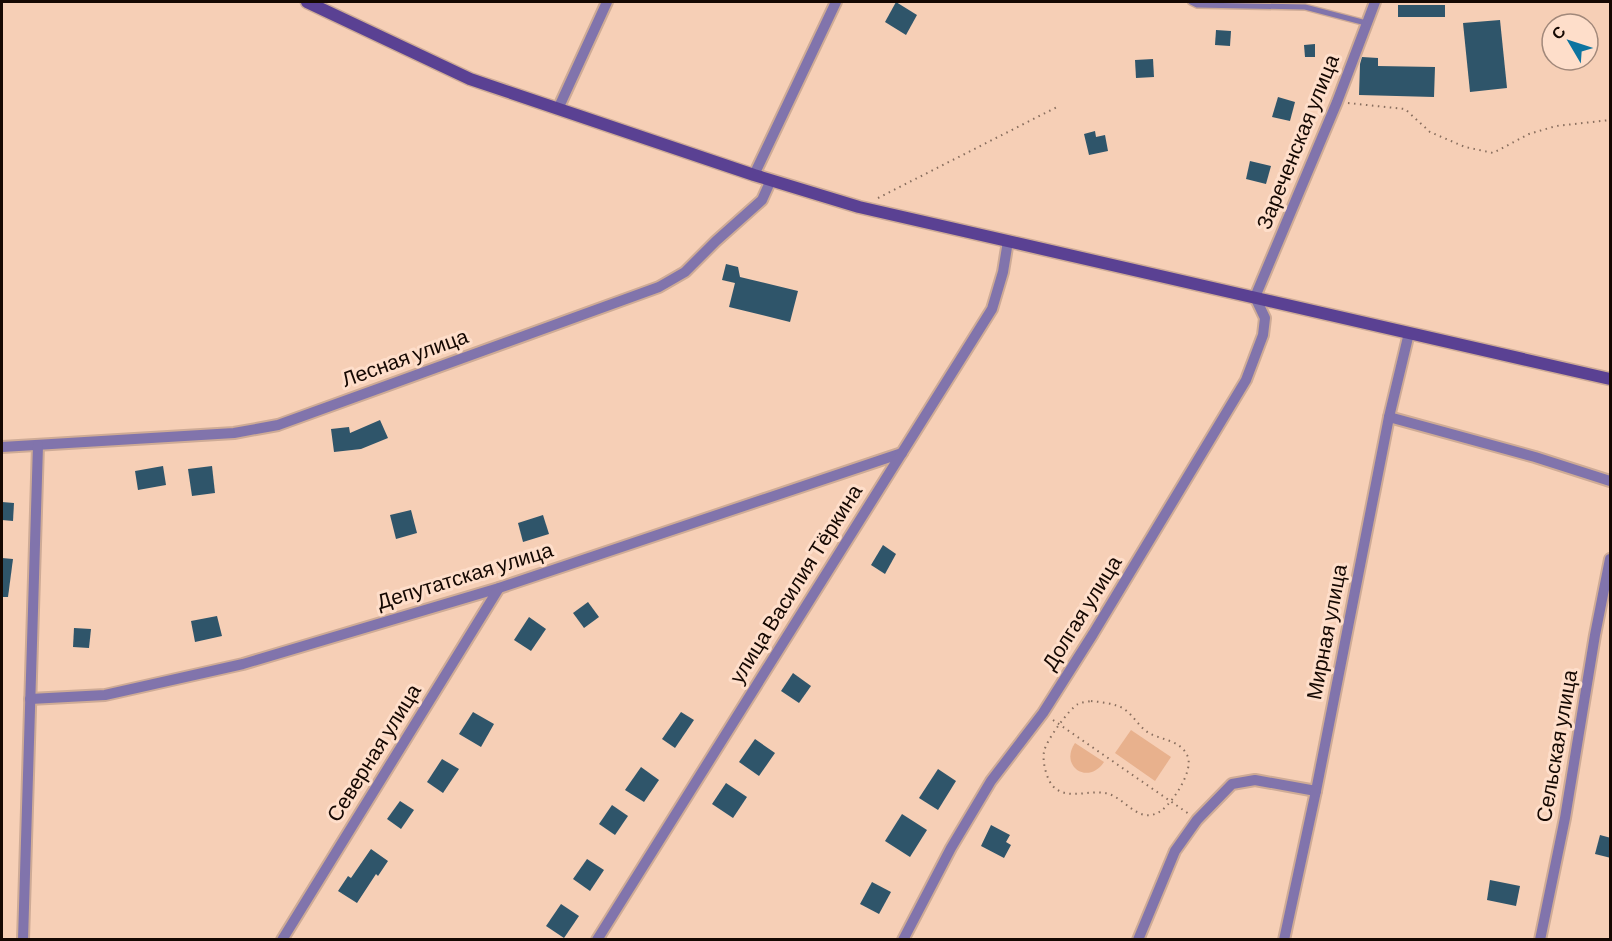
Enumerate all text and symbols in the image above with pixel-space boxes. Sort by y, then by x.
north arrow [1540,12,1600,72]
text: С [1547,21,1569,43]
street label: Зареченская улица [1250,50,1343,233]
street label: Лесная улица [338,322,471,391]
street label: улица Василия Тёркина [723,479,866,687]
street label: Депутатская улица [373,536,556,613]
street label: Долгая улица [1036,550,1126,674]
street label: Мирная улица [1300,562,1351,702]
street label: Сельская улица [1530,667,1581,824]
street label: Северная улица [320,678,425,826]

